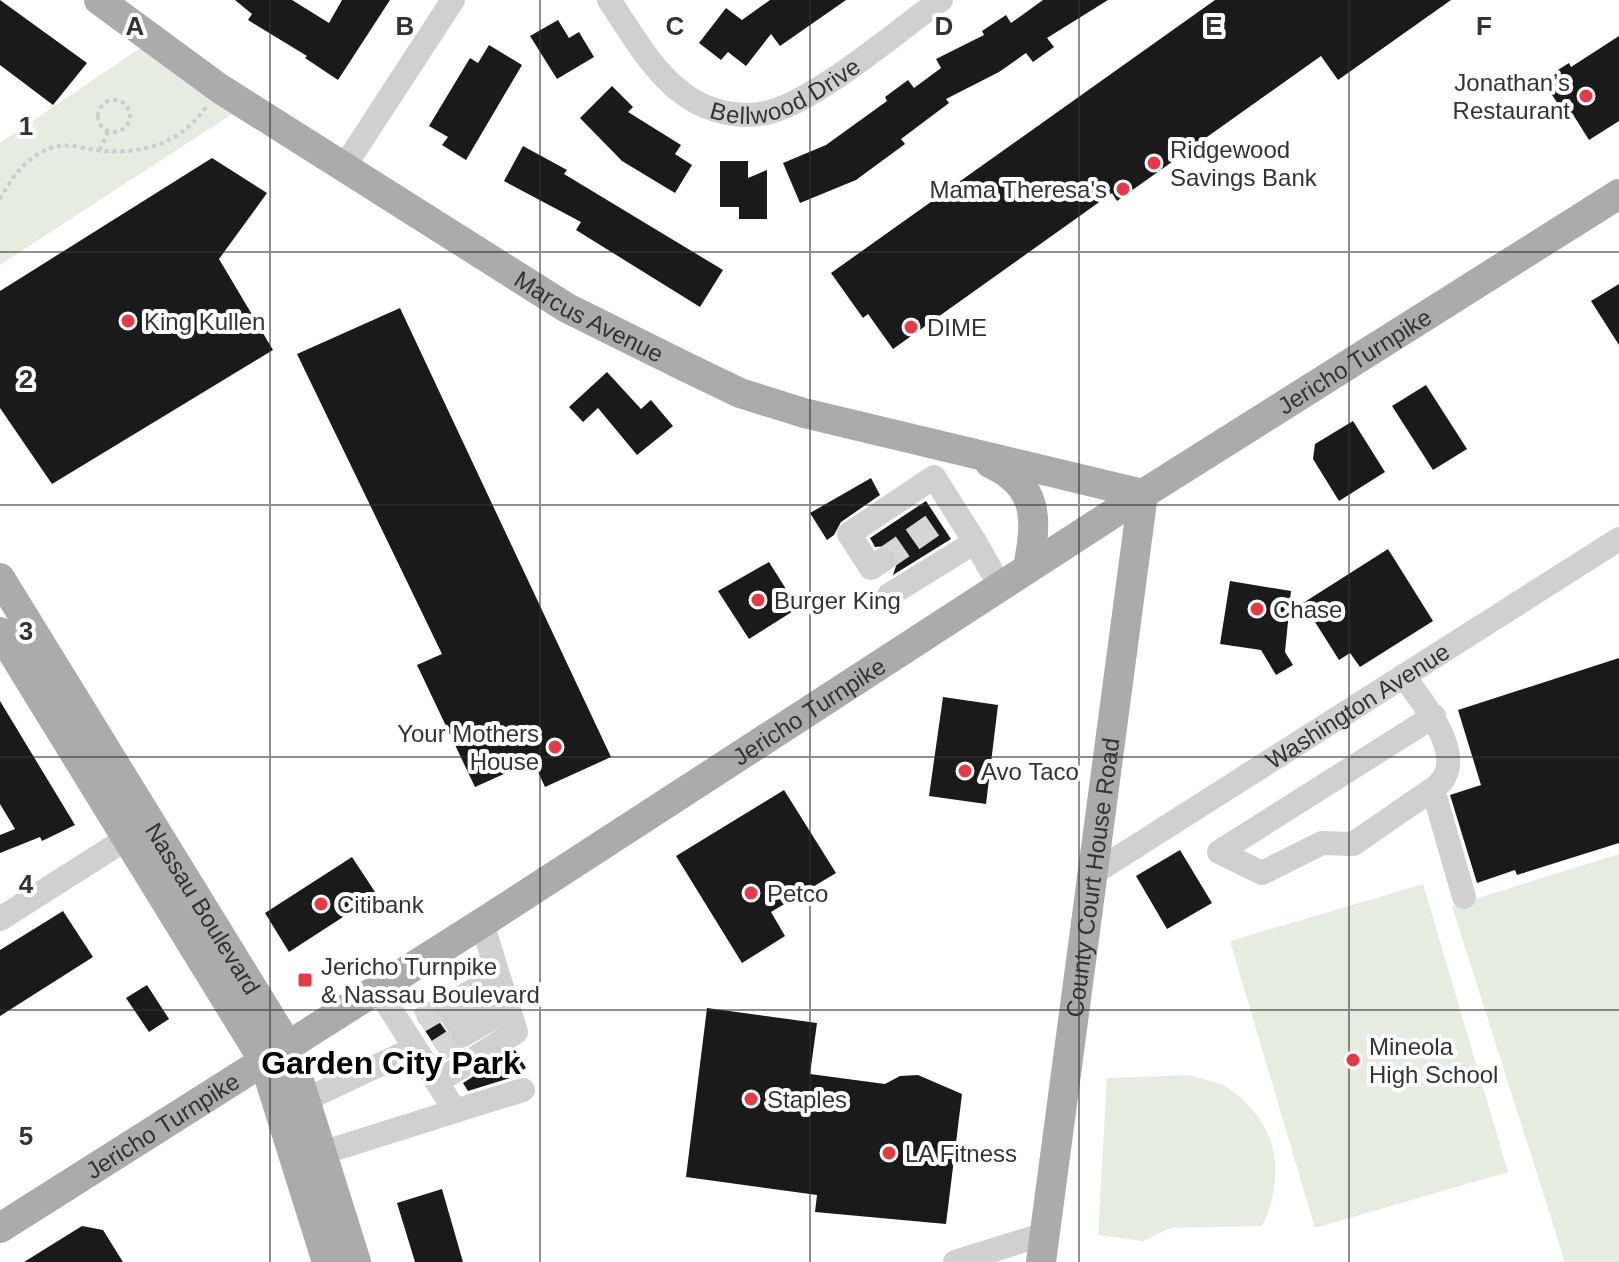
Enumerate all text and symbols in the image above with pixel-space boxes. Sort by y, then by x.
text: A [126,11,145,41]
text: B [396,11,414,41]
text: C [666,11,685,41]
text: D [935,11,953,41]
text: E [1205,11,1223,41]
text: F [1476,11,1492,41]
street label: Bellwood Drive [707,52,865,129]
place label: Jonathan’s Restaurant [1453,69,1570,124]
marker: Jonathan’s Restaurant [1577,87,1595,105]
text: 1 [19,111,33,141]
place label: Ridgewood Savings Bank [1170,136,1318,191]
marker: Ridgewood Savings Bank [1145,154,1163,172]
place label: Mama Theresa's [929,176,1107,203]
marker: Mama Theresa's [1114,180,1132,198]
street label: Marcus Avenue [510,265,668,367]
street label: Jericho Turnpike [1272,303,1436,419]
place label: King Kullen [144,308,265,335]
marker: King Kullen [119,312,137,330]
place label: DIME [927,314,987,341]
marker: DIME [902,318,920,336]
text: 2 [19,364,33,394]
place label: Burger King [774,587,901,614]
marker: Burger King [749,591,767,609]
place label: Chase [1273,596,1342,623]
marker: Chase [1248,600,1266,618]
text: 3 [19,616,33,646]
street label: Washington Avenue [1260,637,1454,774]
street label: Jericho Turnpike [728,652,890,770]
place label: Your Mothers House [397,720,539,775]
street label: County Court House Road [1060,736,1124,1019]
marker: Your Mothers House [546,738,564,756]
place label: Avo Taco [981,758,1079,785]
marker: Avo Taco [956,762,974,780]
street label: Nassau Boulevard [140,818,266,999]
text: 4 [19,869,34,899]
place label: Petco [767,880,828,907]
marker: Petco [742,884,760,902]
place label: Citibank [337,891,425,918]
marker: Citibank [312,895,330,913]
place label: Jericho Turnpike & Nassau Boulevard [321,953,540,1008]
marker: Jericho Turnpike & Nassau Boulevard [296,971,314,989]
place label: Mineola High School [1369,1033,1498,1088]
district label: Garden City Park [261,1045,521,1081]
marker: Mineola High School [1344,1051,1362,1069]
street label: Jericho Turnpike [81,1067,244,1184]
place label: Staples [767,1086,847,1113]
marker: Staples [742,1090,760,1108]
text: 5 [19,1121,33,1151]
place label: LA Fitness [905,1140,1017,1167]
marker: LA Fitness [880,1144,898,1162]

